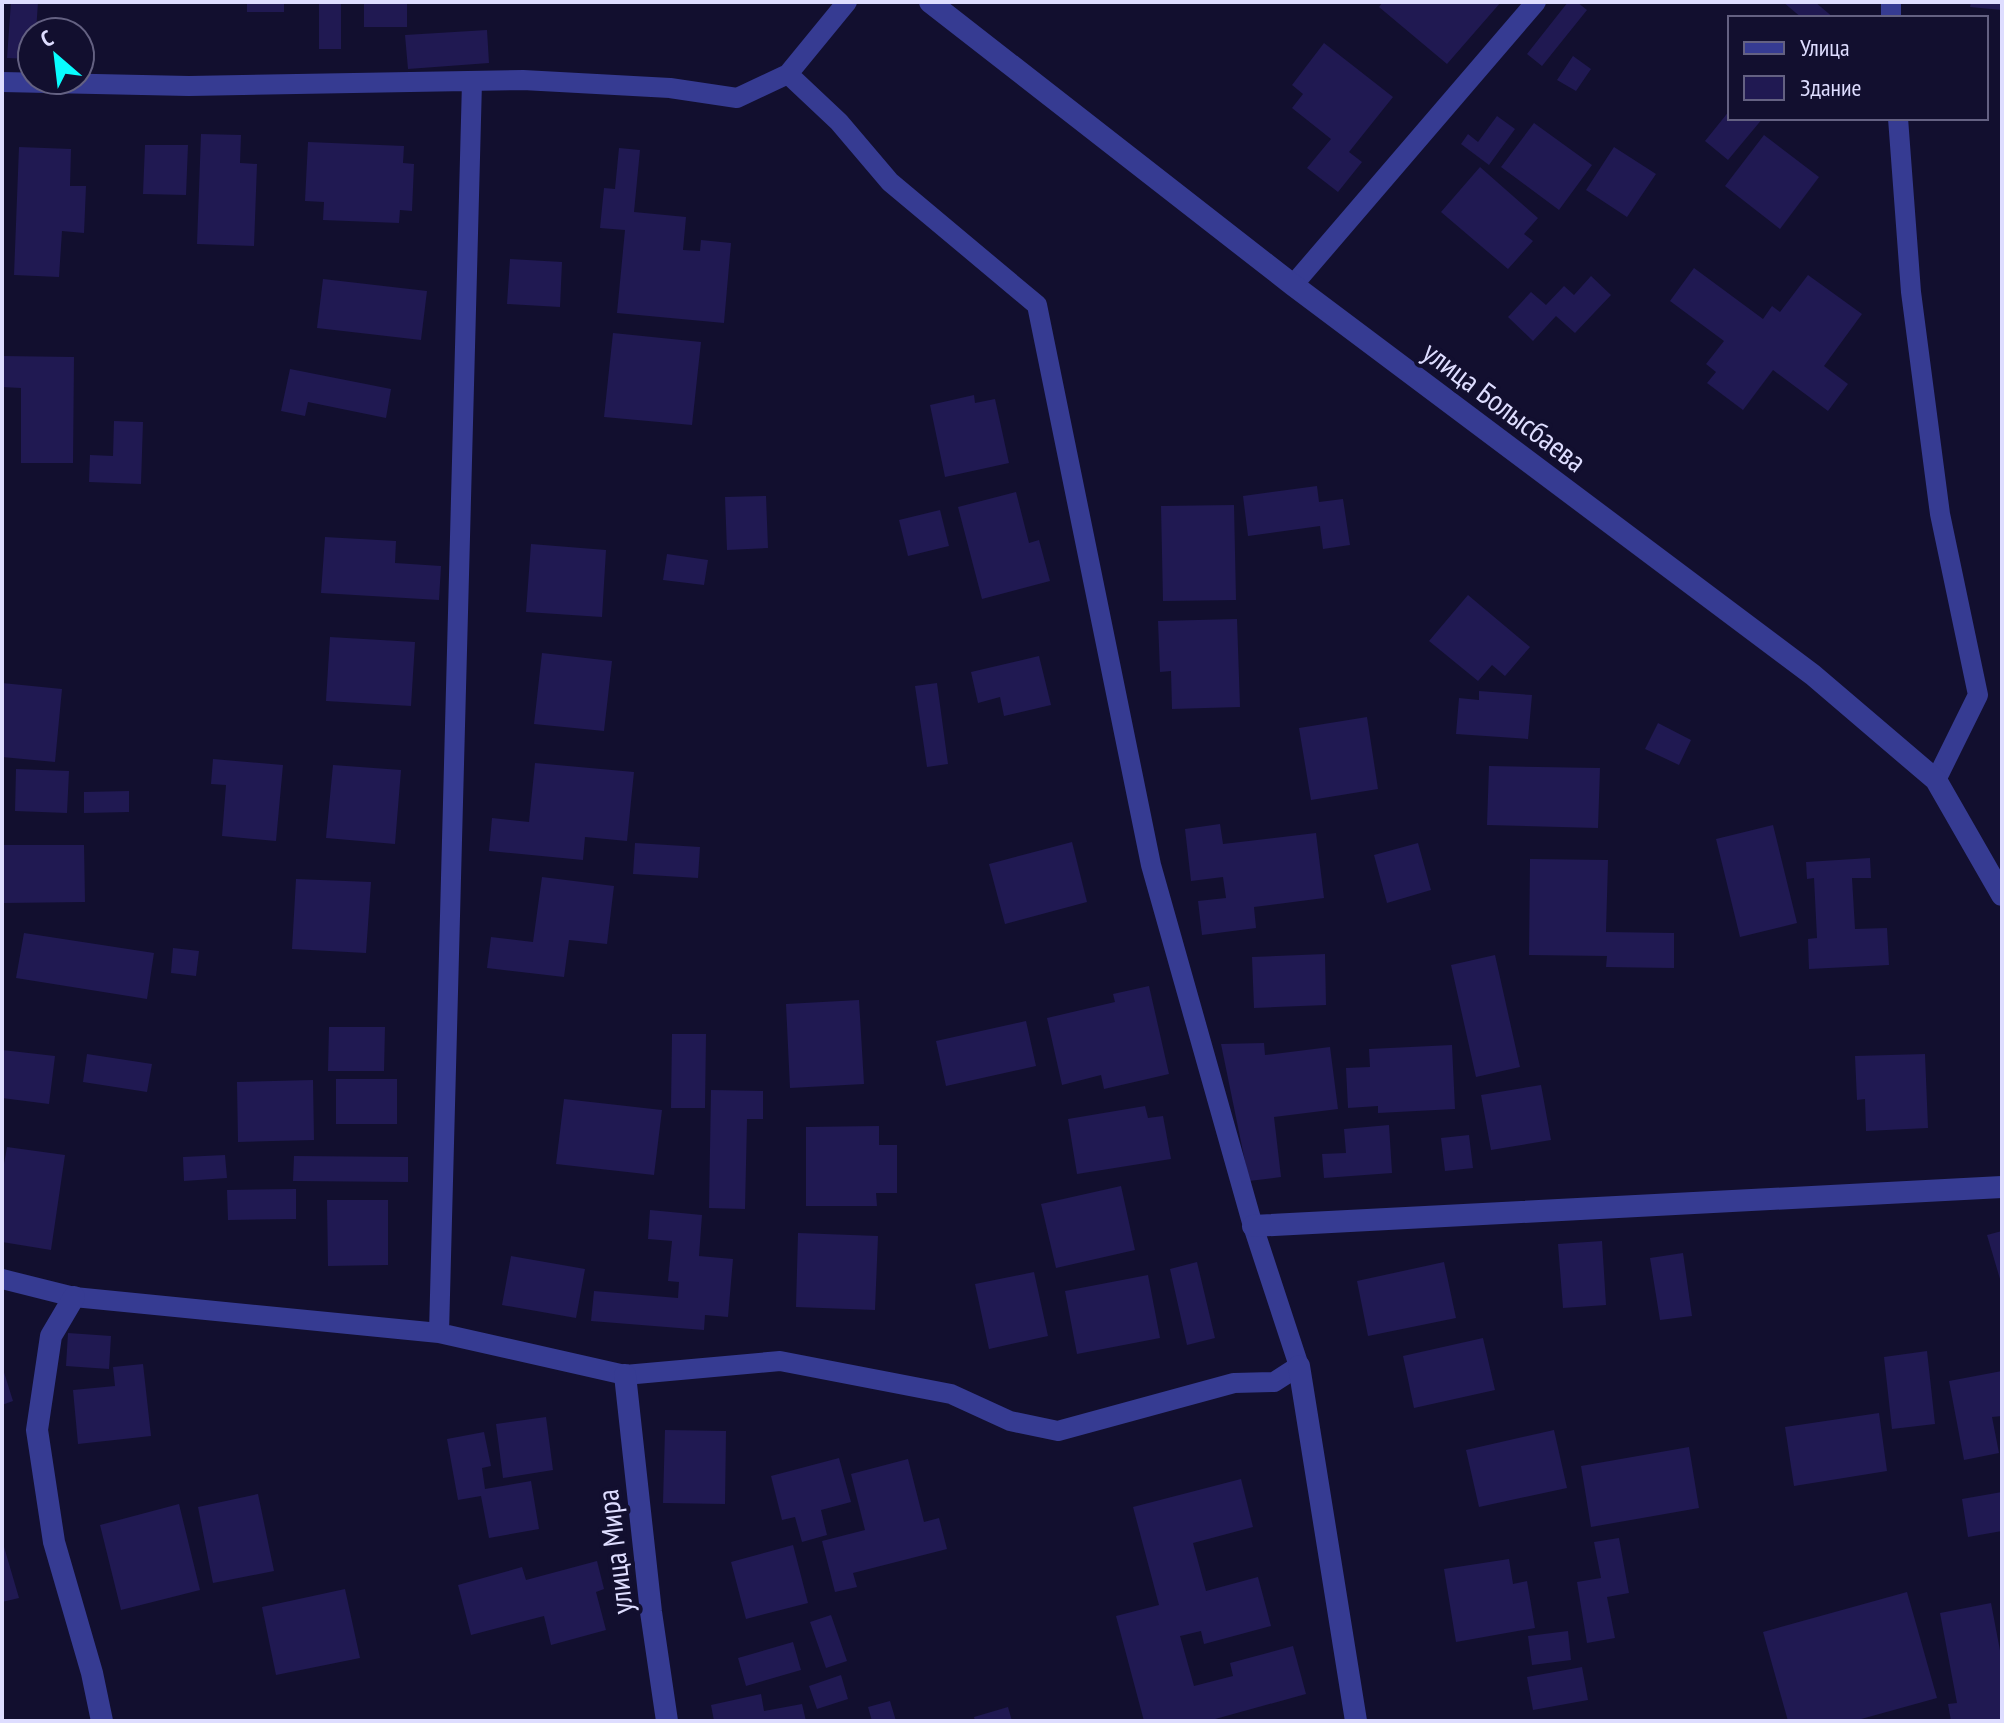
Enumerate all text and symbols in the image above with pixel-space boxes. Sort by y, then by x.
north arrow [16,16,96,96]
legend [1728,16,1988,120]
text: С [36,24,58,53]
text: Улица [1800,32,1850,63]
text: Здание [1800,72,1861,103]
street label: улица Болысбаева [1416,332,1594,480]
street label: улица Мира [587,1487,641,1617]

